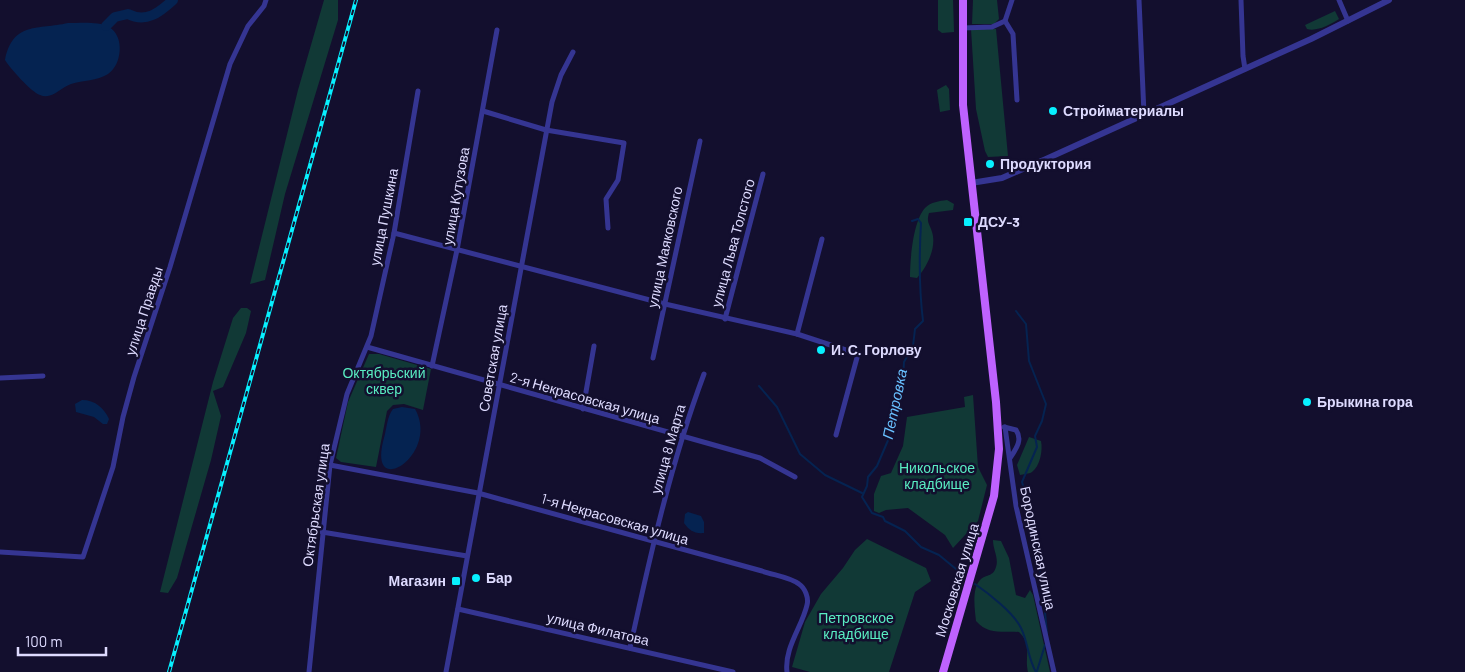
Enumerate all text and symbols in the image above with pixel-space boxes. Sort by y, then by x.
place label: Стройматериалы [1063,102,1184,119]
marker: Стройматериалы [1047,105,1059,117]
street label: улица Кутузова [439,145,473,246]
place label: Продуктория [1000,155,1091,172]
marker: Продуктория [984,158,996,170]
street label: улица Пушкина [366,166,401,267]
street label: улица Льва Толстого [707,177,758,309]
street label: улица Маяковского [643,185,686,309]
place label: ДСУ-3 [978,213,1020,230]
marker: ДСУ-3 [962,216,974,228]
street label: улица Правды [121,264,166,357]
street label: Советская улица [475,303,510,413]
place label: И. С. Горлову [831,341,922,358]
marker: И. С. Горлову [815,344,827,356]
park label: Октябрьский сквер [342,364,426,397]
water label: Петровка [878,367,910,441]
street label: 2-я Некрасовская улица [508,368,662,427]
place label: Брыкина гора [1317,393,1413,410]
marker: Брыкина гора [1301,396,1313,408]
street label: улица 8 Марта [647,402,688,496]
street label: Октябрьская улица [298,442,333,568]
park label: Никольское кладбище [899,459,975,492]
street label: Бородинская улица [1017,484,1060,612]
street label: 1-я Некрасовская улица [539,489,691,548]
street label: Московская улица [931,521,982,639]
place label: Бар [486,569,512,586]
place label: Магазин [389,572,446,589]
marker: Бар [470,572,482,584]
marker: Магазин [450,575,462,587]
street label: улица Филатова [545,608,651,649]
park label: Петровское кладбище [818,609,894,642]
scale bar [18,624,105,656]
text: 100 m [25,632,63,650]

